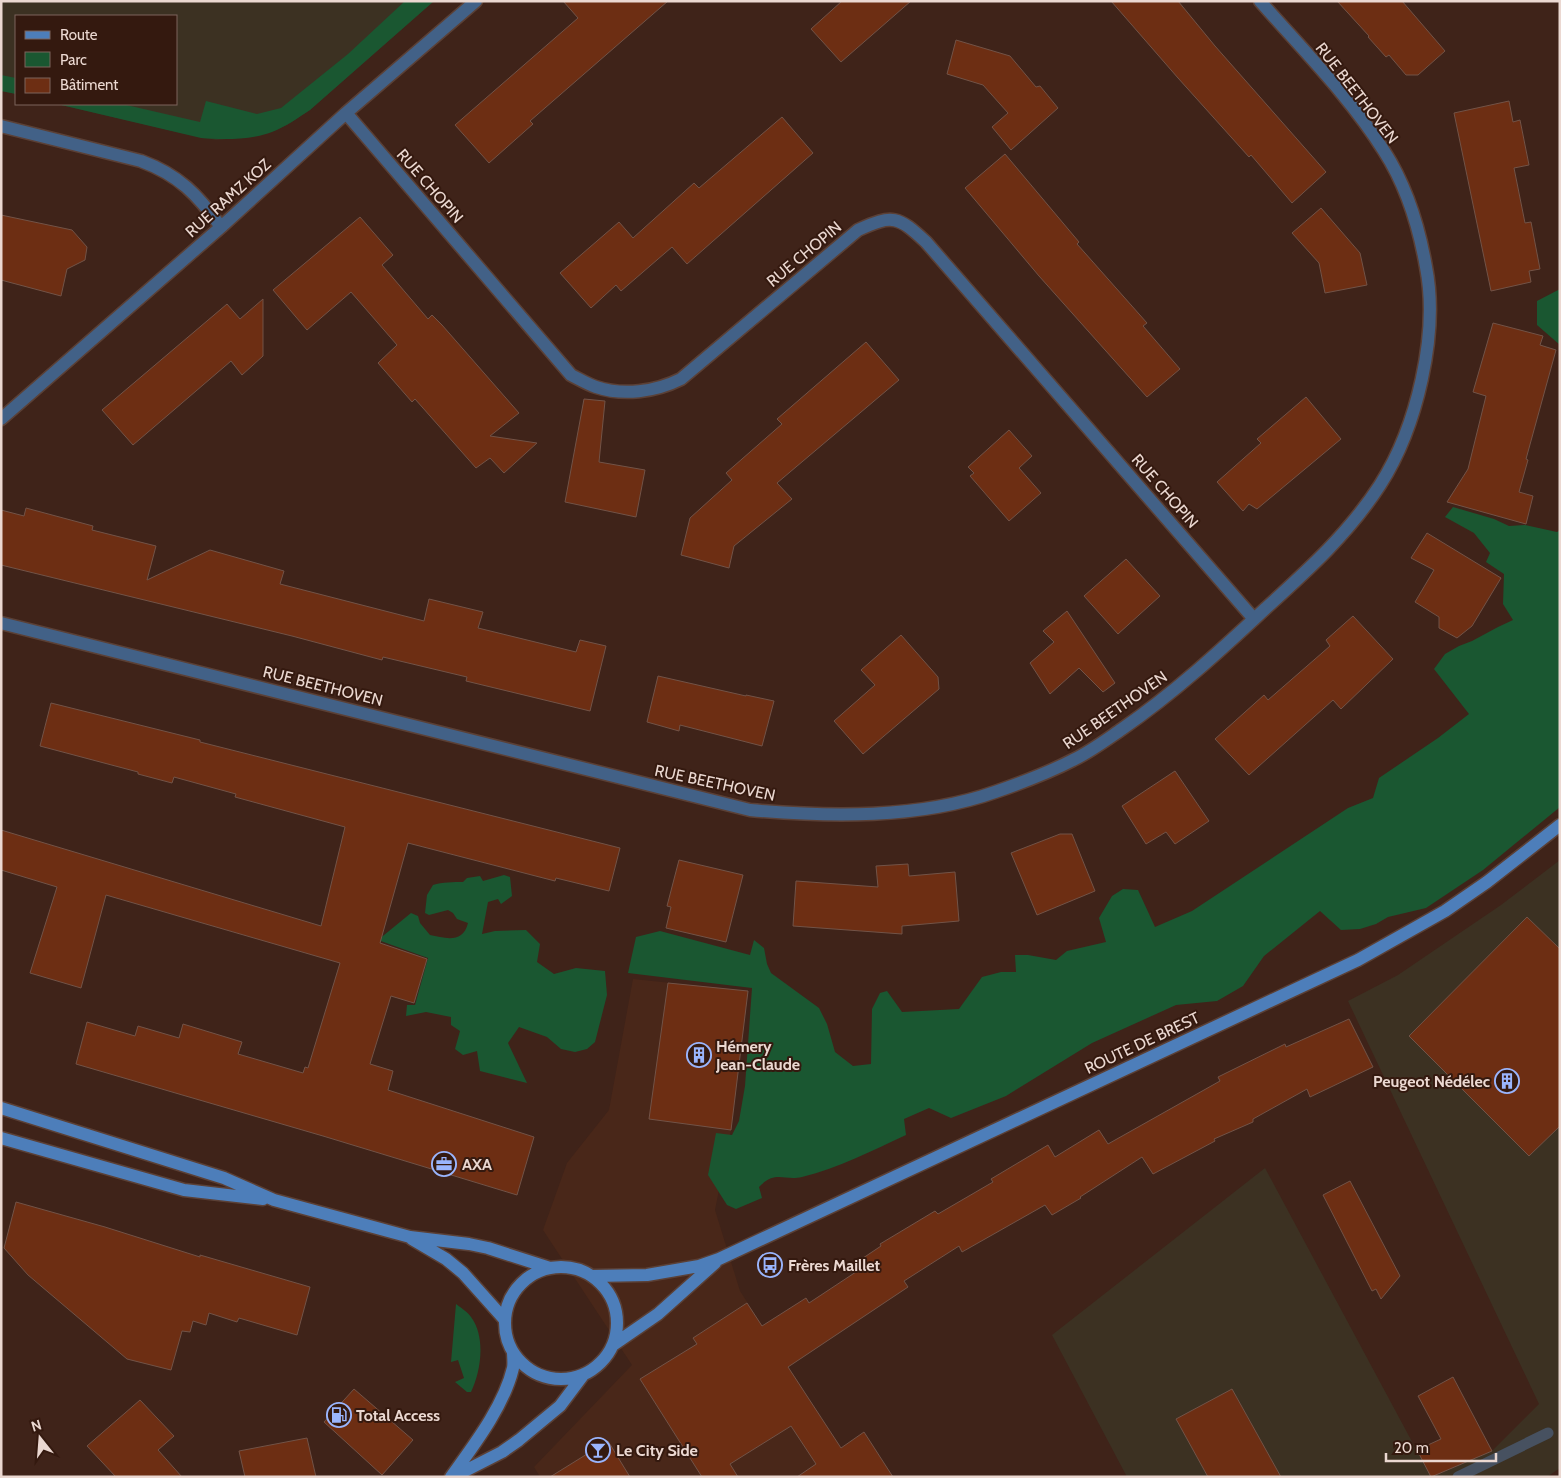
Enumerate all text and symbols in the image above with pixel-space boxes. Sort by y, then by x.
legend [15,15,178,105]
text: Route [60,26,98,44]
street label: RUE BEETHOVEN [1312,39,1402,147]
text: Parc [60,51,87,69]
text: Bâtiment [60,76,118,94]
street label: RUE CHOPIN [393,145,467,227]
street label: RUE RAMZ KOZ [182,155,275,241]
street label: RUE CHOPIN [763,217,845,291]
street label: RUE CHOPIN [1128,450,1202,532]
street label: RUE BEETHOVEN [261,662,385,710]
street label: RUE BEETHOVEN [1059,667,1171,753]
street label: RUE BEETHOVEN [653,761,777,805]
street label: ROUTE DE BREST [1082,1008,1203,1078]
place label: Hémery Jean-Claude [715,1037,800,1074]
building icon: Hémery Jean-Claude [686,1042,712,1068]
building icon: Peugeot Nédélec [1494,1068,1520,1094]
place label: Peugeot Nédélec [1373,1072,1490,1091]
office icon: AXA [431,1151,457,1177]
place label: AXA [462,1155,492,1174]
bus stop icon: Frères Maillet [757,1252,783,1278]
place label: Frères Maillet [788,1256,881,1275]
fuel station icon: Total Access [326,1402,352,1428]
place label: Total Access [356,1406,440,1425]
north arrow [15,1413,65,1463]
text: N [29,1416,44,1436]
scale bar [1386,1430,1496,1462]
bar icon: Le City Side [585,1437,611,1463]
text: 20 m [1394,1439,1429,1457]
place label: Le City Side [616,1441,698,1460]

